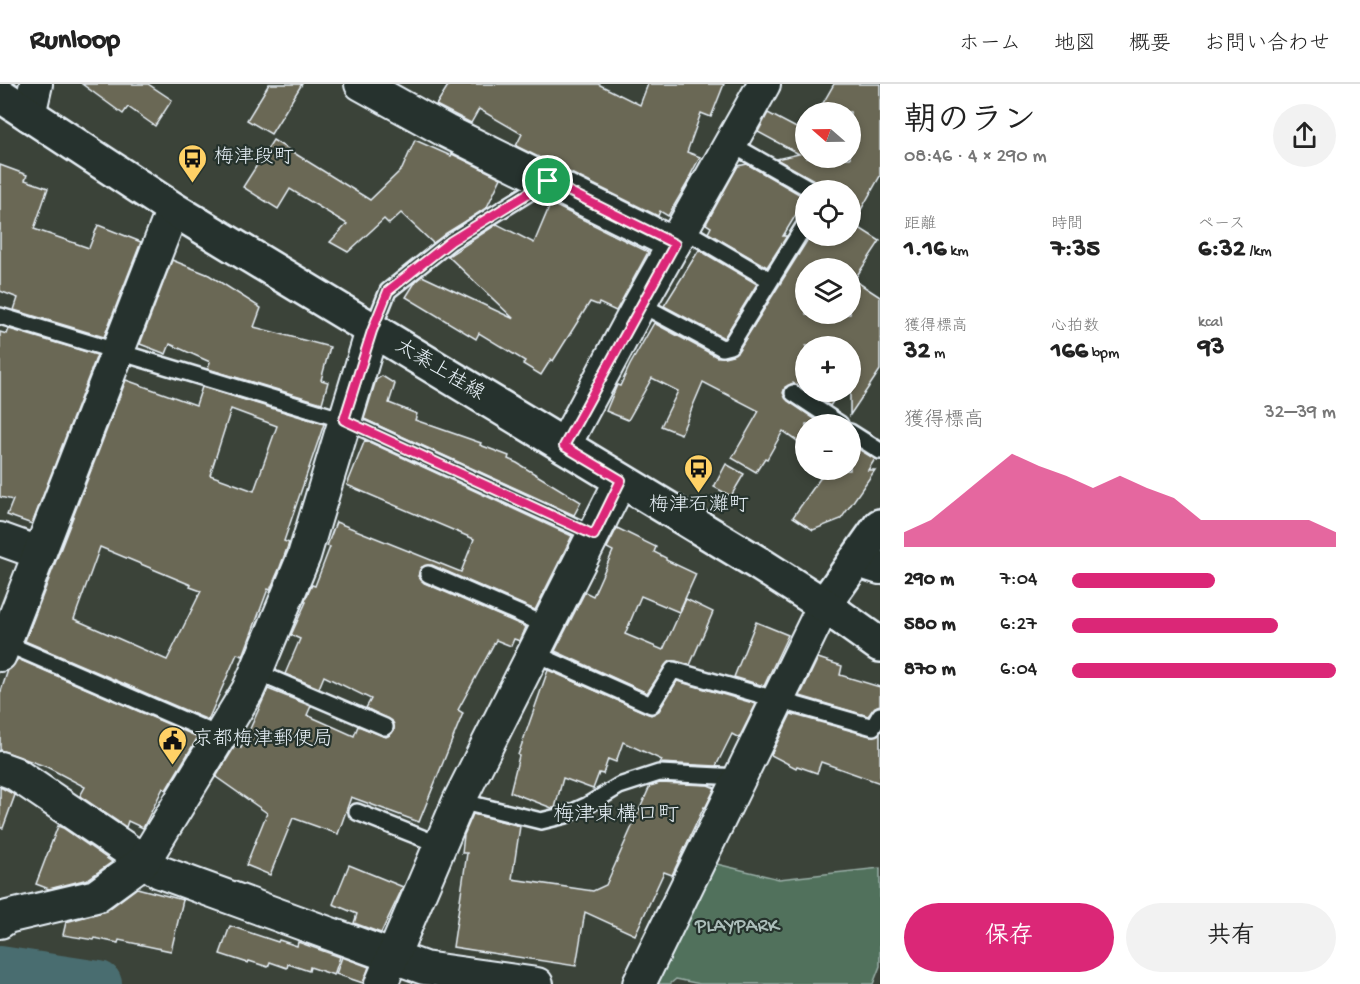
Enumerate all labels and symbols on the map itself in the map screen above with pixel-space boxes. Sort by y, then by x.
north arrow [795,102,861,168]
bus stop icon: 梅津段町 [177,142,209,184]
place label: 梅津段町 [214,145,294,170]
pin [522,155,573,206]
street label: 太秦上桂線 [390,334,489,407]
bus stop icon: 梅津石灘町 [683,452,715,494]
place label: 梅津石灘町 [649,493,749,518]
public building icon: 京都梅津郵便局 [156,724,188,766]
place label: 京都梅津郵便局 [193,727,333,752]
district label: 梅津東構口町 [553,802,679,829]
park label: PLAYPARK [694,916,781,939]

